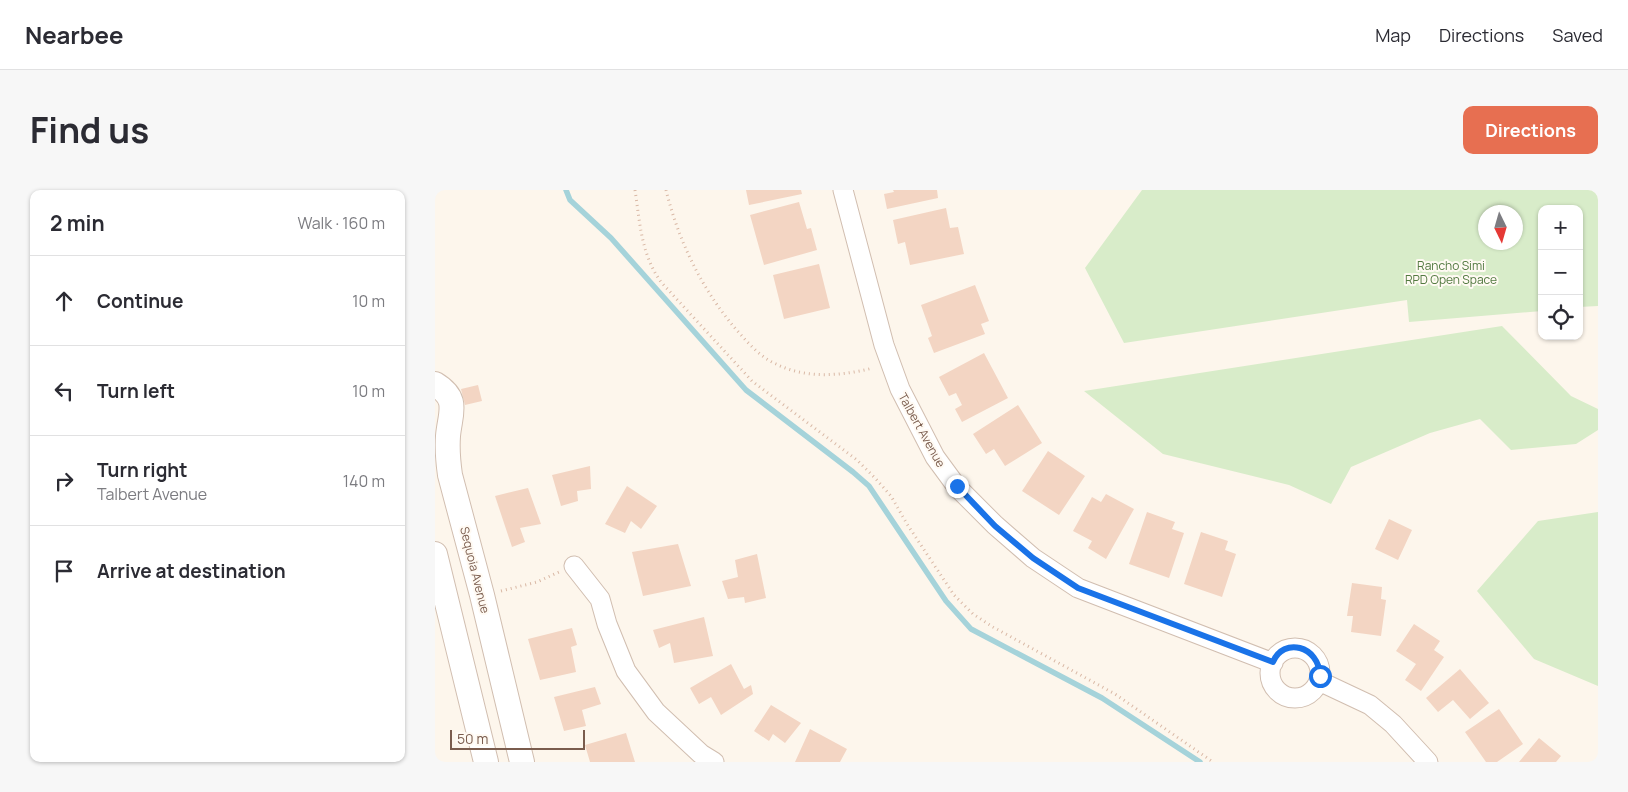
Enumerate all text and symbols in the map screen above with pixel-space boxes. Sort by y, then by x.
text: Nearbee [25,18,124,51]
text: Map [1375,23,1411,47]
text: Directions [1439,23,1524,47]
text: Saved [1552,23,1603,47]
text: Find us [30,106,149,154]
button: Directions [1463,106,1598,154]
north arrow [1478,205,1523,250]
map controls [1538,205,1583,340]
button: + [1538,205,1583,250]
text: 2 min [50,209,105,237]
text: Walk · 160 m [297,212,385,234]
button: − [1538,250,1583,295]
park label: Rancho Simi RPD Open Space [1405,257,1497,288]
icon: ahead [50,287,78,315]
text: Continue [97,288,183,314]
text: 10 m [352,290,385,312]
button: locate [1538,295,1583,340]
icon: left [50,377,78,405]
text: Turn left [97,378,175,404]
text: 10 m [352,380,385,402]
street label: Talbert Avenue [895,390,949,470]
text: Turn right [97,457,187,483]
icon: right [50,467,78,495]
text: 140 m [343,470,385,492]
route end [946,475,969,498]
text: Talbert Avenue [97,483,207,505]
street label: Sequoia Avenue [456,525,494,615]
icon: arrive [50,557,78,585]
text: Arrive at destination [97,558,286,584]
route start [1309,665,1332,688]
scale bar [450,727,585,750]
text: 50 m [457,729,488,748]

